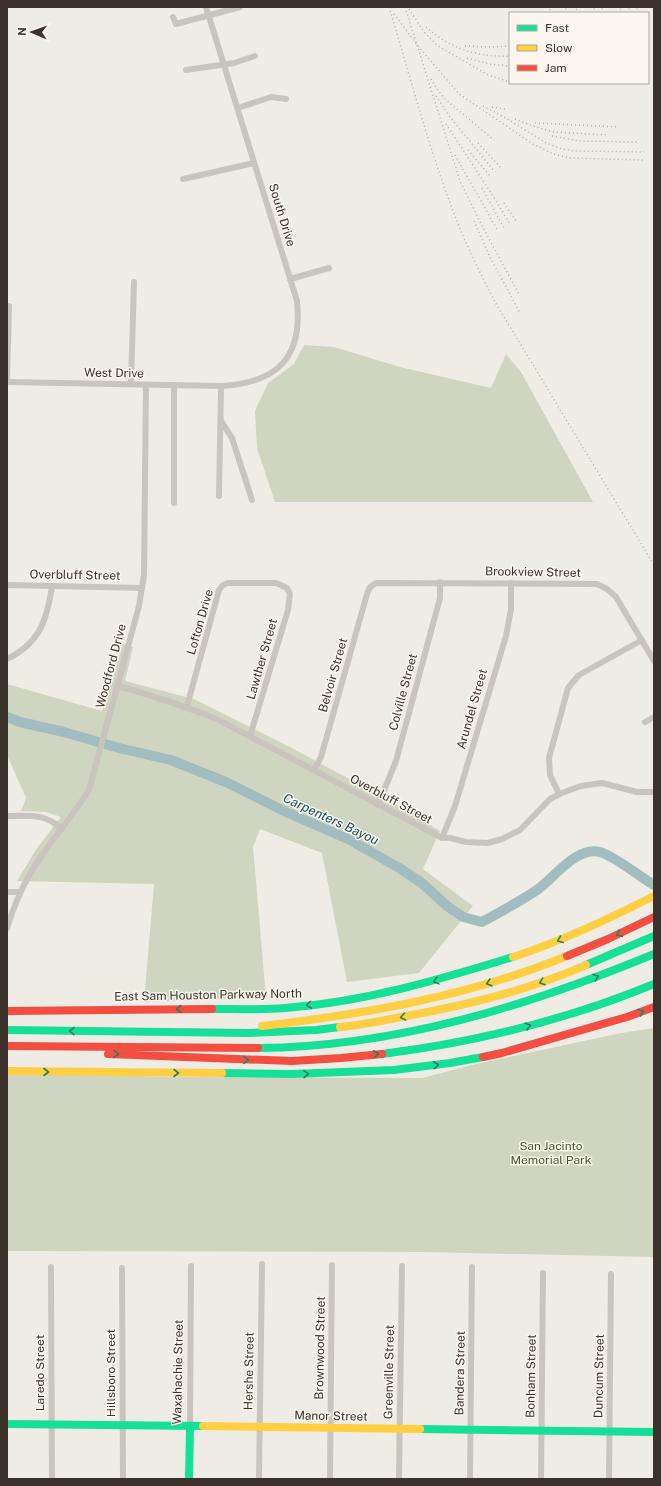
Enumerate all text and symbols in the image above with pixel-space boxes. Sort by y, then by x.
north arrow [12,12,52,52]
legend [509,12,649,84]
text: Fast [545,21,570,35]
text: N [16,27,28,36]
text: Slow [545,41,573,55]
text: Jam [545,61,567,75]
street label: South Drive [266,182,298,248]
street label: West Drive [84,365,144,381]
street label: Brookview Street [485,564,582,580]
street label: Overbluff Street [29,567,121,583]
street label: Lofton Drive [184,587,216,656]
street label: Lawther Street [244,617,280,701]
street label: Woodford Drive [93,622,129,710]
street label: Belvoir Street [316,636,350,714]
street label: Colville Street [386,652,420,732]
street label: Arundel Street [454,667,490,751]
street label: Overbluff Street [348,771,435,827]
water label: Carpenters Bayou [281,790,381,848]
one-way arrow [616,930,623,938]
one-way arrow [556,935,564,943]
one-way arrow [592,974,600,982]
one-way arrow [433,976,440,985]
one-way arrow [539,977,546,986]
one-way arrow [486,978,493,987]
street label: East Sam Houston Parkway North [114,986,302,1004]
one-way arrow [306,1000,312,1009]
one-way arrow [176,1005,182,1013]
one-way arrow [637,1009,644,1017]
one-way arrow [400,1013,406,1021]
one-way arrow [524,1023,531,1031]
one-way arrow [69,1027,75,1035]
one-way arrow [113,1050,119,1059]
one-way arrow [373,1050,379,1059]
one-way arrow [243,1055,249,1064]
one-way arrow [433,1061,439,1070]
one-way arrow [43,1068,49,1076]
one-way arrow [173,1069,179,1077]
one-way arrow [303,1069,309,1078]
park label: San Jacinto Memorial Park [511,1139,592,1167]
street label: Brownwood Street [312,1296,328,1400]
street label: Waxahachie Street [170,1319,186,1425]
street label: Greenville Street [381,1324,397,1419]
street label: Hillsboro Street [104,1328,118,1417]
street label: Bandera Street [452,1330,468,1415]
street label: Hershe Street [241,1331,257,1410]
street label: Duncum Street [591,1333,607,1418]
street label: Laredo Street [33,1334,47,1411]
street label: Bonham Street [523,1334,539,1418]
street label: Manor Street [294,1408,368,1424]

